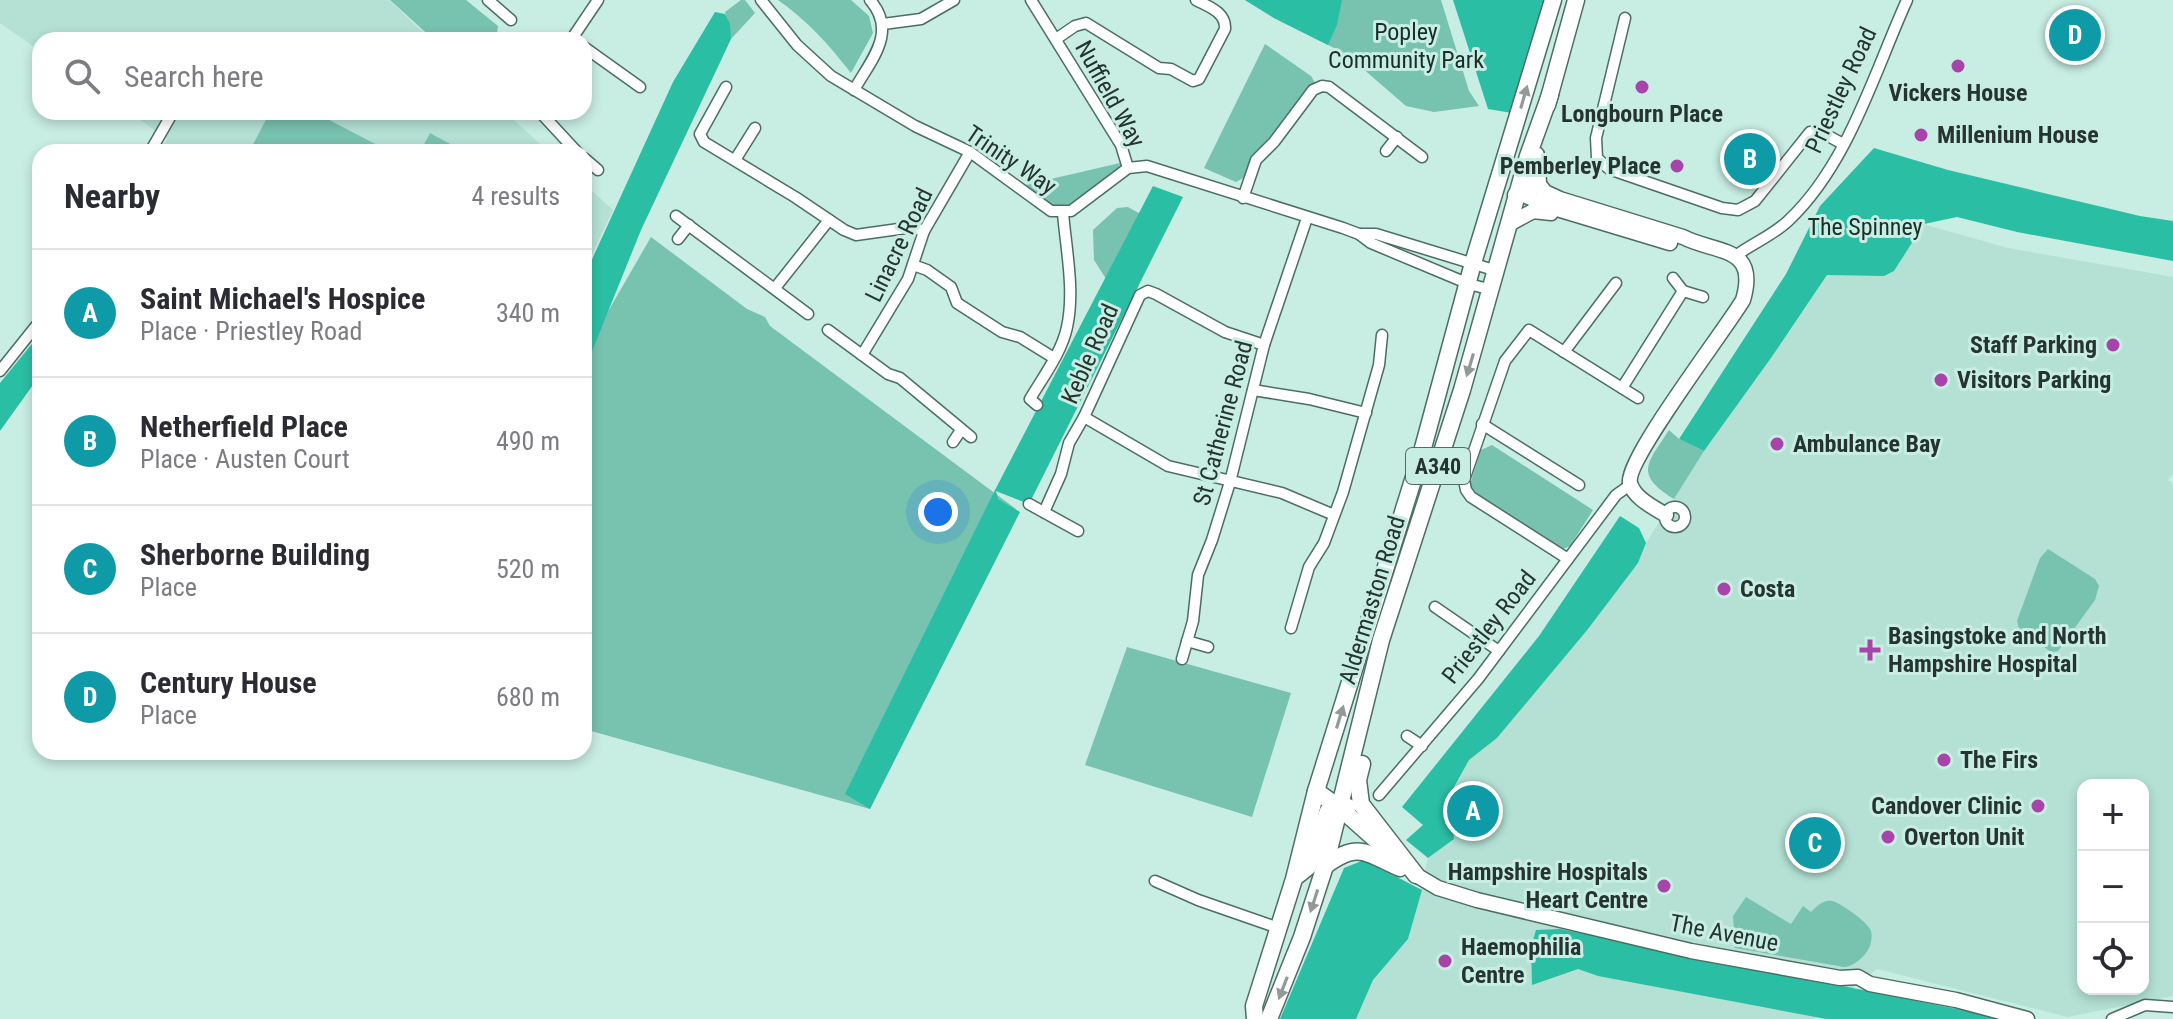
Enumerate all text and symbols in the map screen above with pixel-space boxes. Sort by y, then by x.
pin: D [2049,5,2101,65]
park label: Popley Community Park [1328,18,1484,74]
street label: Priestley Road [1800,23,1882,157]
search box [32,32,592,120]
street label: Nuffield Way [1069,36,1151,152]
icon: search [60,54,104,98]
marker: Vickers House [1949,57,1967,75]
text: Search here [124,59,264,94]
marker: Longbourn Place [1633,78,1651,96]
place label: Vickers House [1889,79,2027,107]
one-way arrow [1518,84,1531,108]
place label: Longbourn Place [1561,100,1723,128]
street label: Trinity Way [960,119,1062,201]
place label: Millenium House [1937,121,2099,149]
marker: Millenium House [1912,126,1930,144]
pin: B [1724,129,1776,189]
place label: Pemberley Place [1500,152,1661,180]
marker: Pemberley Place [1668,157,1686,175]
text: Nearby [64,176,160,216]
text: 4 results [471,181,560,211]
street label: Linacre Road [859,184,939,306]
park label: The Spinney [1808,213,1922,241]
text: Saint Michael's Hospice [140,281,425,316]
text: A [82,298,98,328]
text: 340 m [496,298,560,328]
street label: Keble Road [1056,300,1124,408]
text: Place · Priestley Road [140,316,362,346]
place label: Staff Parking [1970,331,2097,359]
marker: Staff Parking [2104,336,2122,354]
street label: St Catherine Road [1188,338,1258,508]
one-way arrow [1463,353,1476,377]
place label: Visitors Parking [1957,366,2111,394]
marker: Visitors Parking [1932,371,1950,389]
text: Netherfield Place [140,409,348,444]
text: B [83,426,97,456]
text: 490 m [496,426,560,456]
place label: Ambulance Bay [1793,430,1941,458]
marker: Ambulance Bay [1768,435,1786,453]
text: Place · Austen Court [140,444,350,474]
road number: A340 [1406,448,1470,484]
your location [918,492,958,532]
street label: Aldermaston Road [1333,512,1411,688]
text: Sherborne Building [140,537,370,572]
text: C [83,554,97,584]
text: 520 m [496,554,560,584]
street label: Priestley Road [1436,565,1542,689]
text: Place [140,572,197,602]
place label: Costa [1740,575,1795,603]
marker: Costa [1715,580,1733,598]
place label: Basingstoke and North Hampshire Hospital [1888,622,2107,678]
marker: Basingstoke and North Hampshire Hospital [1859,639,1881,661]
text: Century House [140,665,317,700]
text: D [83,682,97,712]
text: 680 m [496,682,560,712]
text: Place [140,700,197,730]
one-way arrow [1334,704,1346,728]
place label: The Firs [1960,746,2038,774]
marker: The Firs [1935,751,1953,769]
map controls [2077,779,2149,995]
button: + [2077,779,2149,851]
pin: A [1447,781,1499,841]
place label: Candover Clinic [1871,792,2022,820]
marker: Candover Clinic [2029,797,2047,815]
pin: C [1789,813,1841,873]
place label: Overton Unit [1904,823,2024,851]
marker: Overton Unit [1879,828,1897,846]
button: − [2077,851,2149,923]
place label: Hampshire Hospitals Heart Centre [1448,858,1648,914]
marker: Hampshire Hospitals Heart Centre [1655,877,1673,895]
one-way arrow [1307,890,1319,914]
street label: The Avenue [1667,909,1781,957]
button: locate [2077,923,2149,995]
place label: Haemophilia Centre [1461,933,1581,989]
marker: Haemophilia Centre [1436,952,1454,970]
one-way arrow [1276,976,1289,1000]

